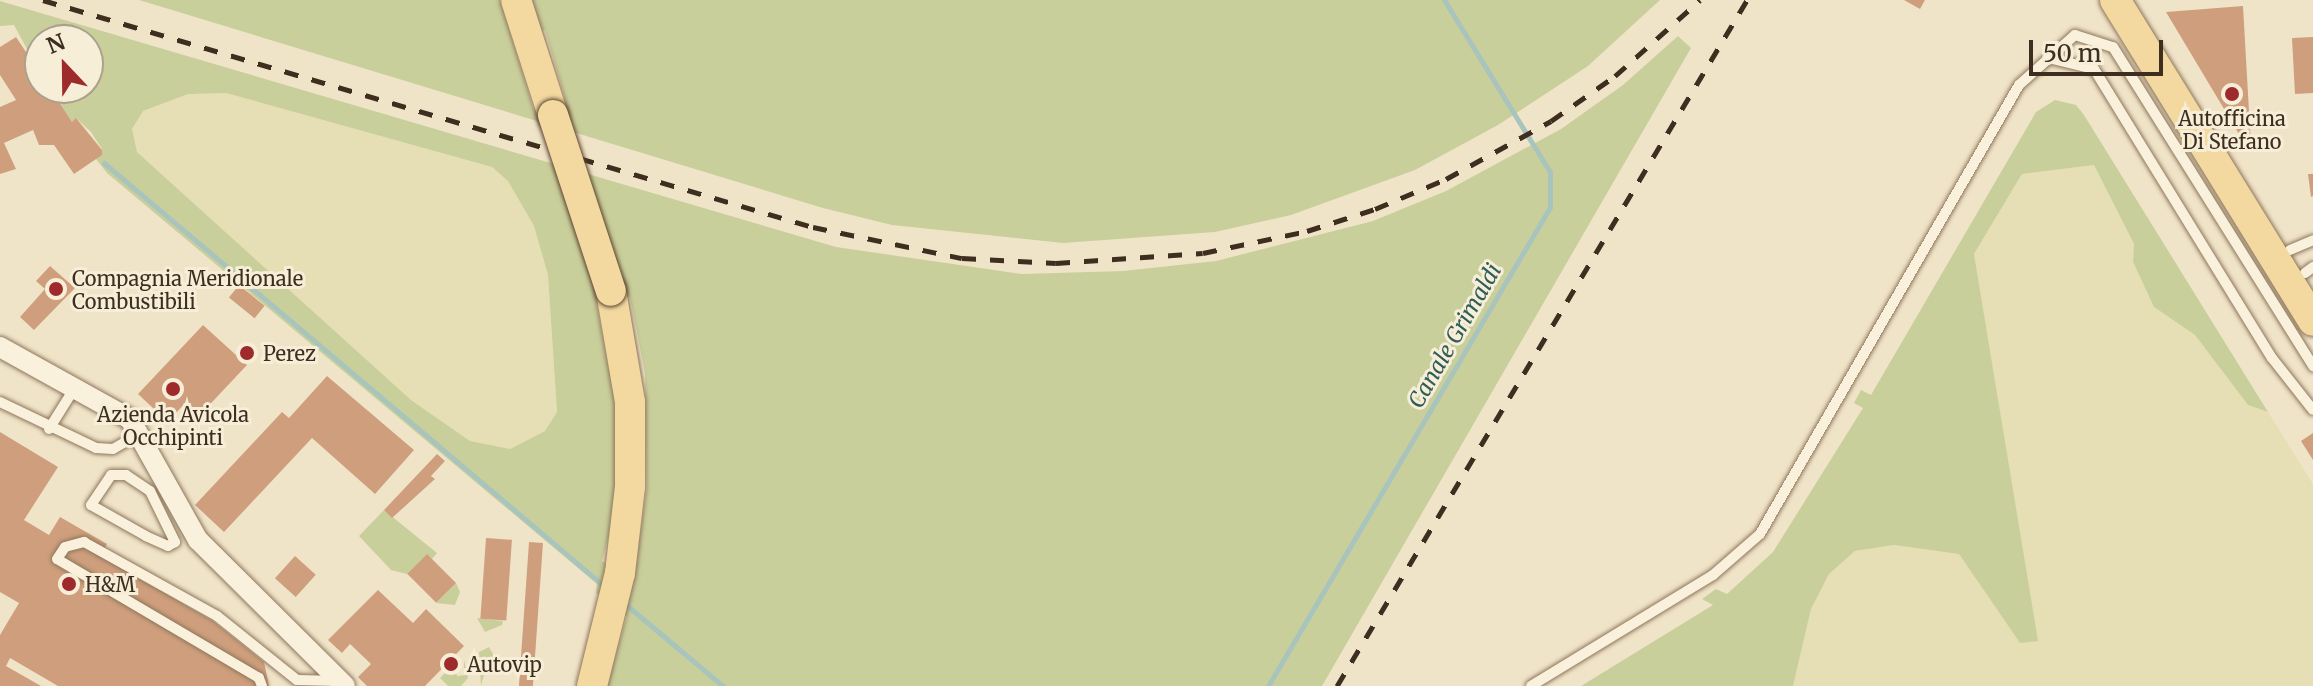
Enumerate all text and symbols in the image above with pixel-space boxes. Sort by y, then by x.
north arrow [24,24,104,104]
scale bar [2033,24,2167,74]
text: N [42,27,69,60]
text: 50 m [2043,38,2102,69]
marker: Autofficina Di Stefano [2223,85,2241,103]
place label: Autofficina Di Stefano [2178,106,2286,153]
water label: Canale Grimaldi [1403,259,1507,413]
place label: Compagnia Meridionale Combustibili [72,266,303,313]
marker: Compagnia Meridionale Combustibili [47,280,65,298]
place label: Perez [263,341,316,365]
marker: Perez [238,344,256,362]
marker: Azienda Avicola Occhipinti [164,380,182,398]
place label: Azienda Avicola Occhipinti [97,402,249,449]
place label: H&M [85,572,135,596]
marker: H&M [60,575,78,593]
place label: Autovip [467,652,542,676]
marker: Autovip [442,655,460,673]

